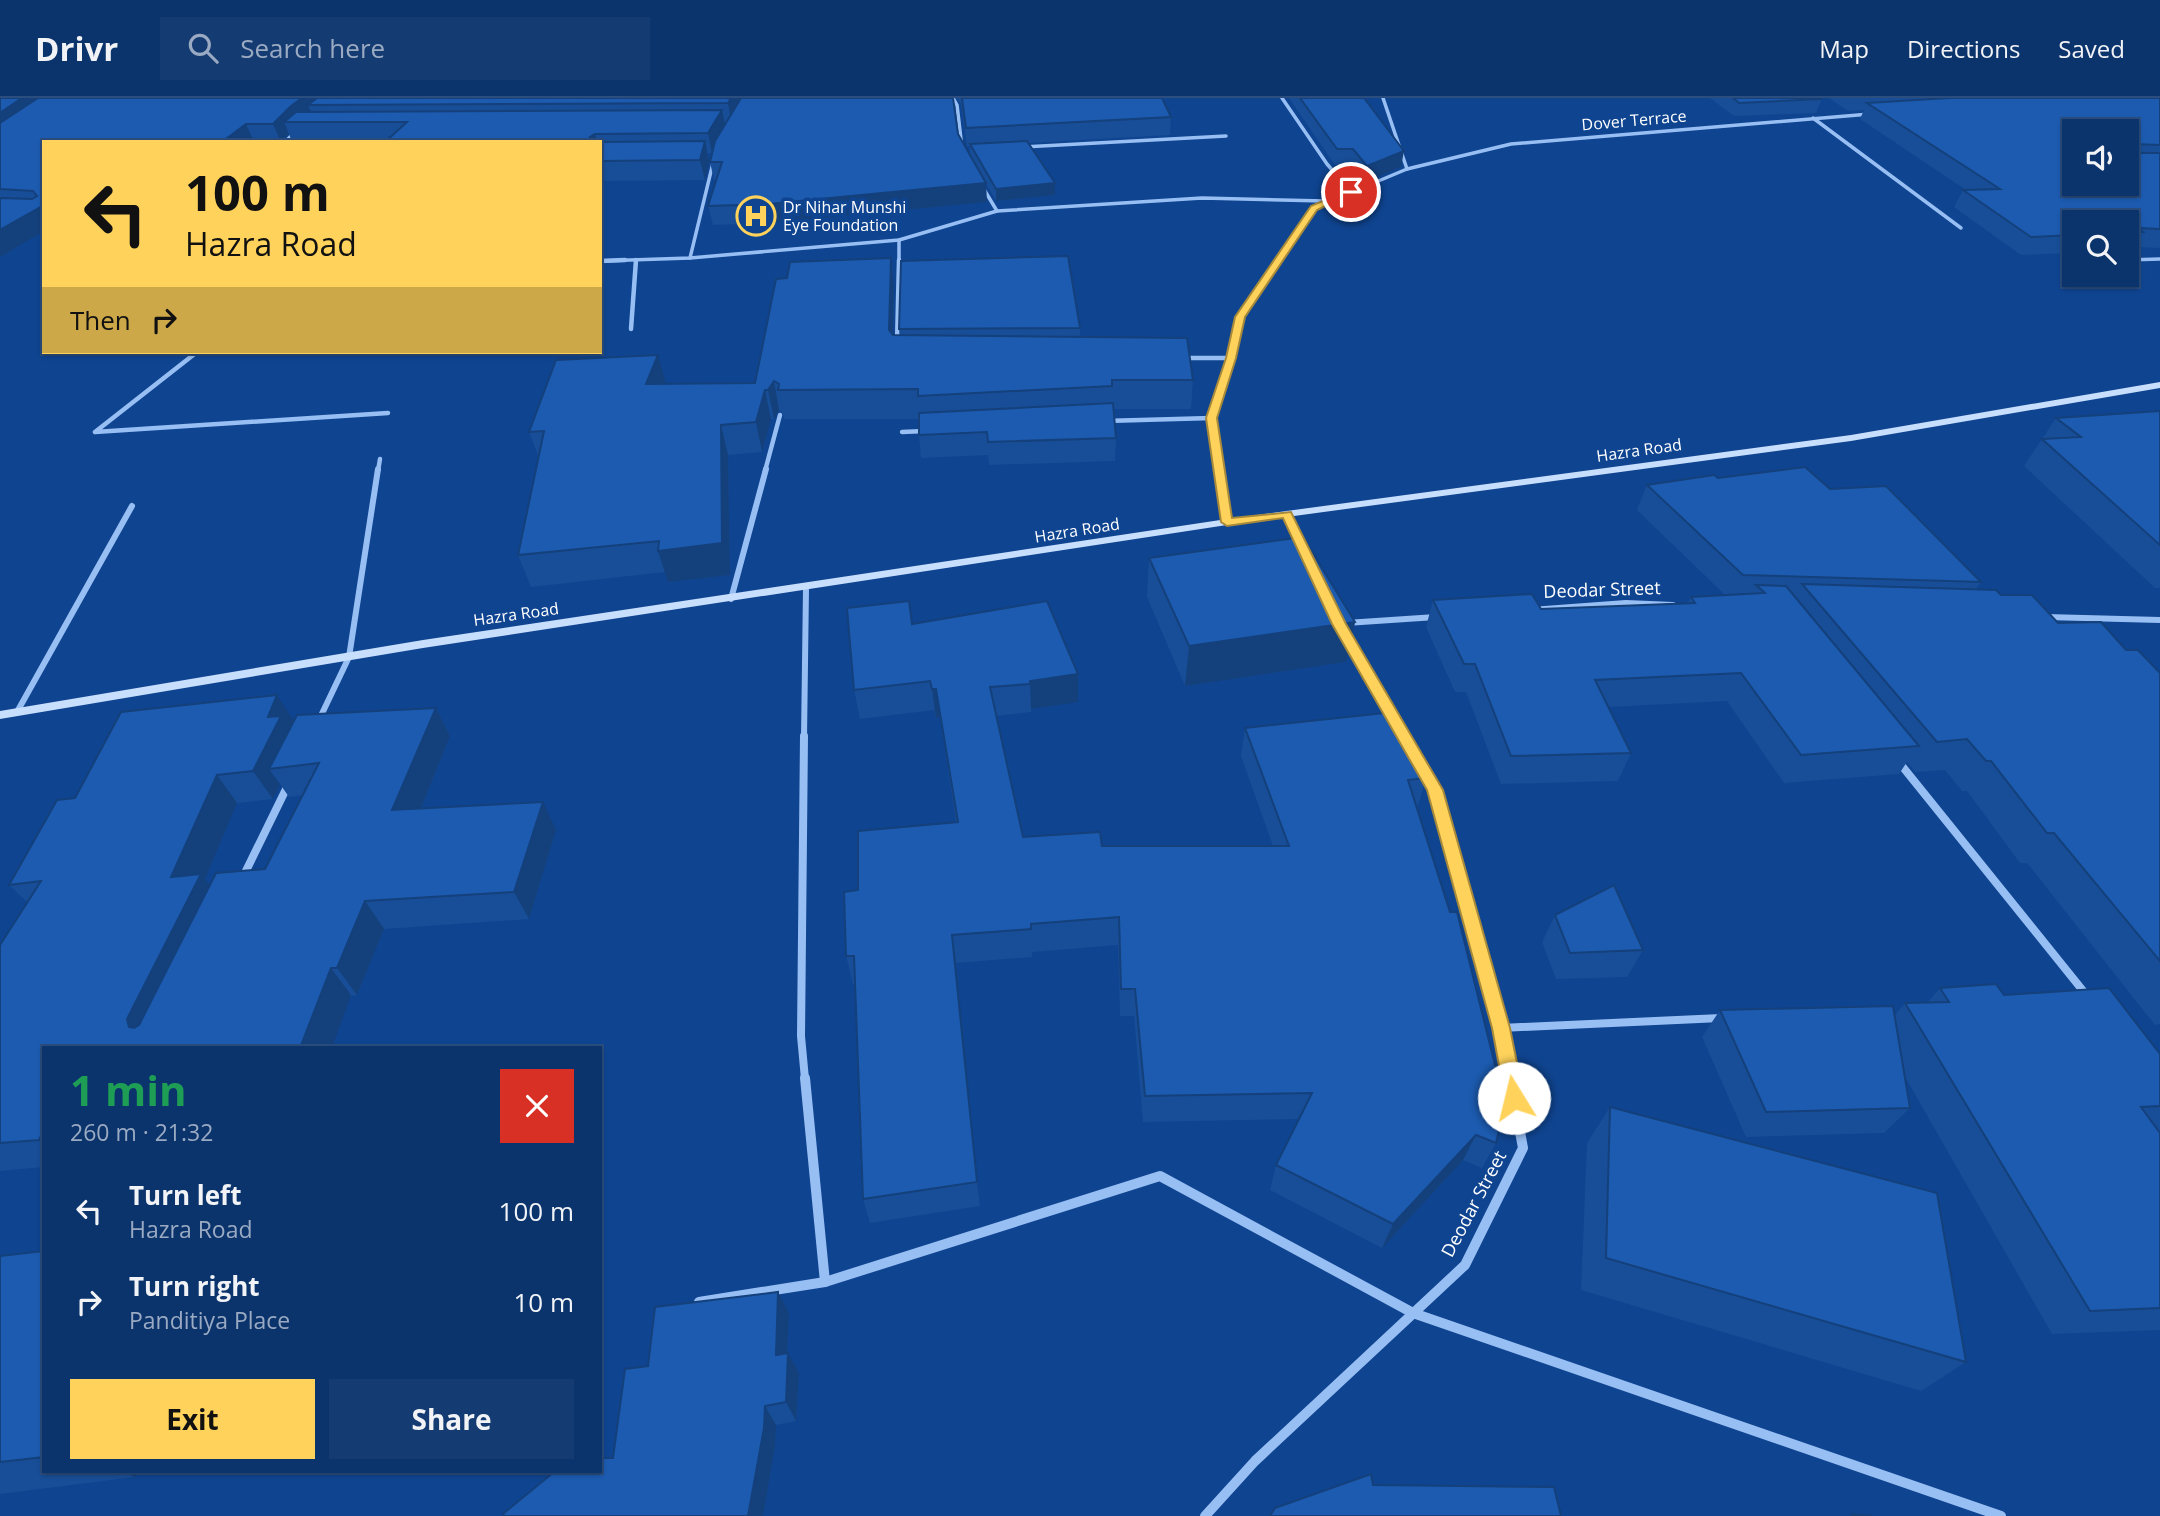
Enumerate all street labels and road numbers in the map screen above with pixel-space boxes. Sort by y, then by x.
street label: Dover Terrace [1581,104,1687,136]
street label: Hazra Road [1595,433,1683,467]
street label: Hazra Road [1033,512,1121,548]
street label: Deodar Street [1543,575,1661,603]
street label: Hazra Road [472,597,560,631]
street label: Deodar Street [1435,1146,1511,1261]

